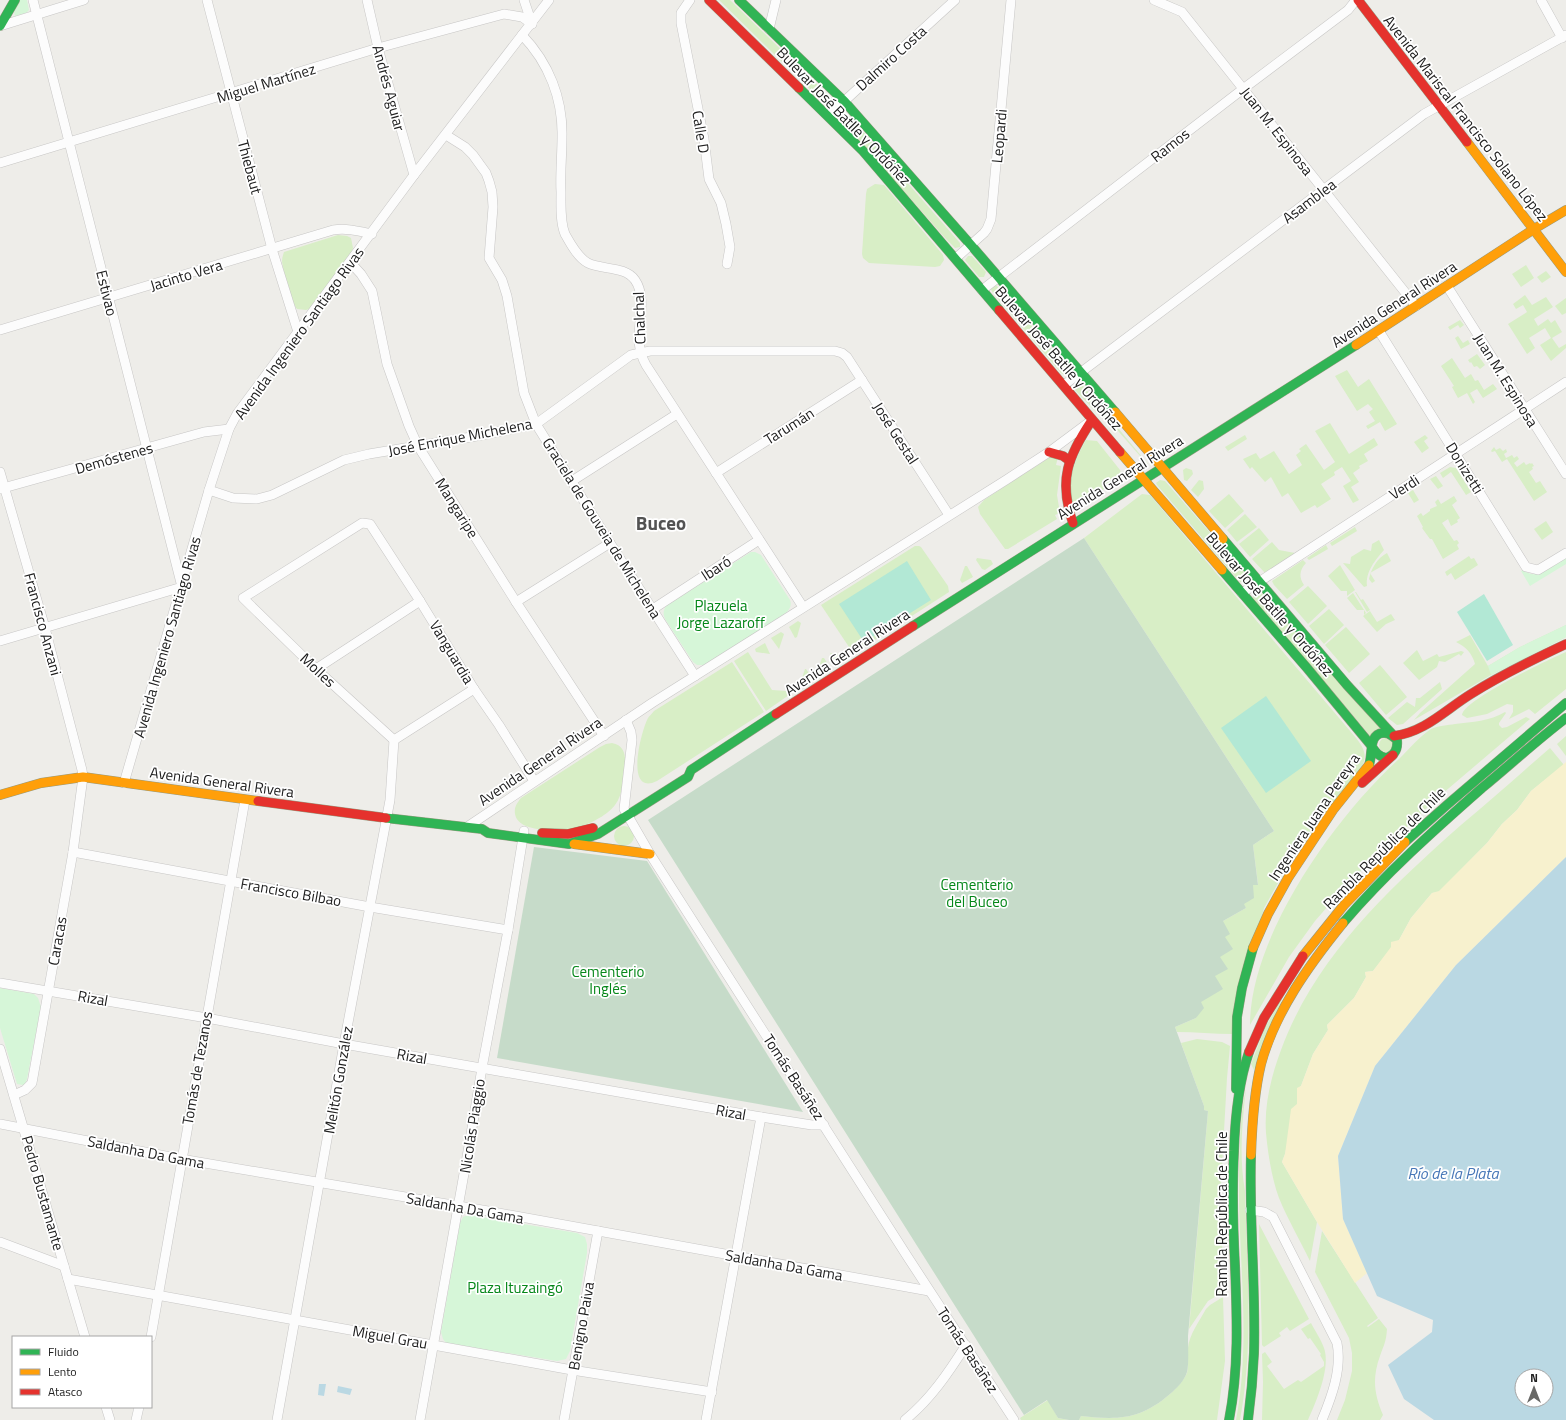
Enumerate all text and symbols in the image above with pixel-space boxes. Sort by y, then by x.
street label: Avenida Mariscal Francisco Solano López [1378,10,1554,226]
street label: Dalmiro Costa [850,20,932,96]
street label: Andrés Aguiar [366,42,412,134]
street label: Bulevar José Batlle y Ordóñez [772,42,917,191]
street label: Miguel Martínez [214,57,318,109]
street label: Juan M. Espinosa [1235,82,1319,181]
street label: Leopardi [985,108,1013,164]
street label: Calle D [686,109,716,155]
street label: Ramos [1146,122,1195,168]
street label: Thiebaut [232,137,268,197]
street label: Asamblea [1277,173,1341,229]
street label: Avenida Ingeniero Santiago Rivas [228,242,370,424]
street label: Jacinto Vera [147,253,226,297]
street label: Avenida General Rivera [1327,255,1462,353]
street label: Estivao [90,268,124,318]
street label: Bulevar José Batlle y Ordóñez [990,281,1128,435]
street label: Chalchal [627,291,651,345]
street label: Juan M. Espinosa [1468,328,1544,432]
street label: José Gestal [867,397,925,469]
street label: Tarumán [759,402,819,450]
street label: José Enrique Michelena [386,412,534,462]
street label: Avenida General Rivera [1052,429,1188,525]
street label: Graciela de Gouveia de Michelena [537,433,668,623]
street label: Demóstenes [72,436,156,480]
street label: Donizetti [1440,438,1490,498]
street label: Verdi [1384,469,1424,505]
street label: Mangaripe [429,473,485,543]
district label: Buceo [636,508,686,537]
street label: Bulevar José Batlle y Ordóñez [1201,527,1339,681]
street label: Avenida Ingeniero Santiago Rivas [127,534,207,740]
street label: Ibaró [696,550,736,586]
street label: Francisco Anzani [18,570,68,678]
park label: Plazuela Jorge Lazaroff [677,594,765,634]
street label: Avenida General Rivera [780,603,915,701]
street label: Vanguardia [424,616,480,689]
street label: Molles [295,647,341,693]
street label: Avenida General Rivera [473,711,607,811]
street label: Ingeniera Juana Pereyra [1263,748,1366,885]
street label: Avenida General Rivera [148,761,296,804]
street label: Rambla República de Chile [1317,781,1451,915]
street label: Francisco Bilbao [239,872,343,912]
park label: Cementerio del Buceo [941,873,1014,913]
street label: Caracas [41,915,73,967]
park label: Cementerio Inglés [572,960,645,1000]
street label: Rizal [76,984,110,1012]
street label: Tomás de Tezanos [176,1009,218,1127]
street label: Melitón González [317,1024,359,1136]
street label: Tomás Basáñez [758,1029,831,1125]
street label: Rizal [395,1042,429,1070]
street label: Nicolás Piaggio [453,1077,491,1175]
street label: Rizal [714,1098,748,1126]
street label: Saldanha Da Gama [85,1129,207,1175]
street label: Rambla República de Chile [1210,1131,1233,1297]
street label: Pedro Bustamante [16,1133,70,1253]
water label: Río de la Plata [1408,1161,1499,1185]
street label: Saldanha Da Gama [405,1186,526,1230]
street label: Saldanha Da Gama [724,1243,845,1287]
park label: Plaza Ituzaingó [467,1276,563,1299]
street label: Benigno Paiva [562,1280,600,1372]
street label: Tomás Basáñez [932,1302,1005,1398]
street label: Miguel Grau [351,1319,429,1355]
legend [12,1336,152,1408]
text: Fluido [48,1342,79,1361]
text: Lento [48,1362,77,1381]
north arrow [1514,1368,1554,1408]
text: N [1530,1370,1538,1386]
text: Atasco [48,1382,82,1401]

